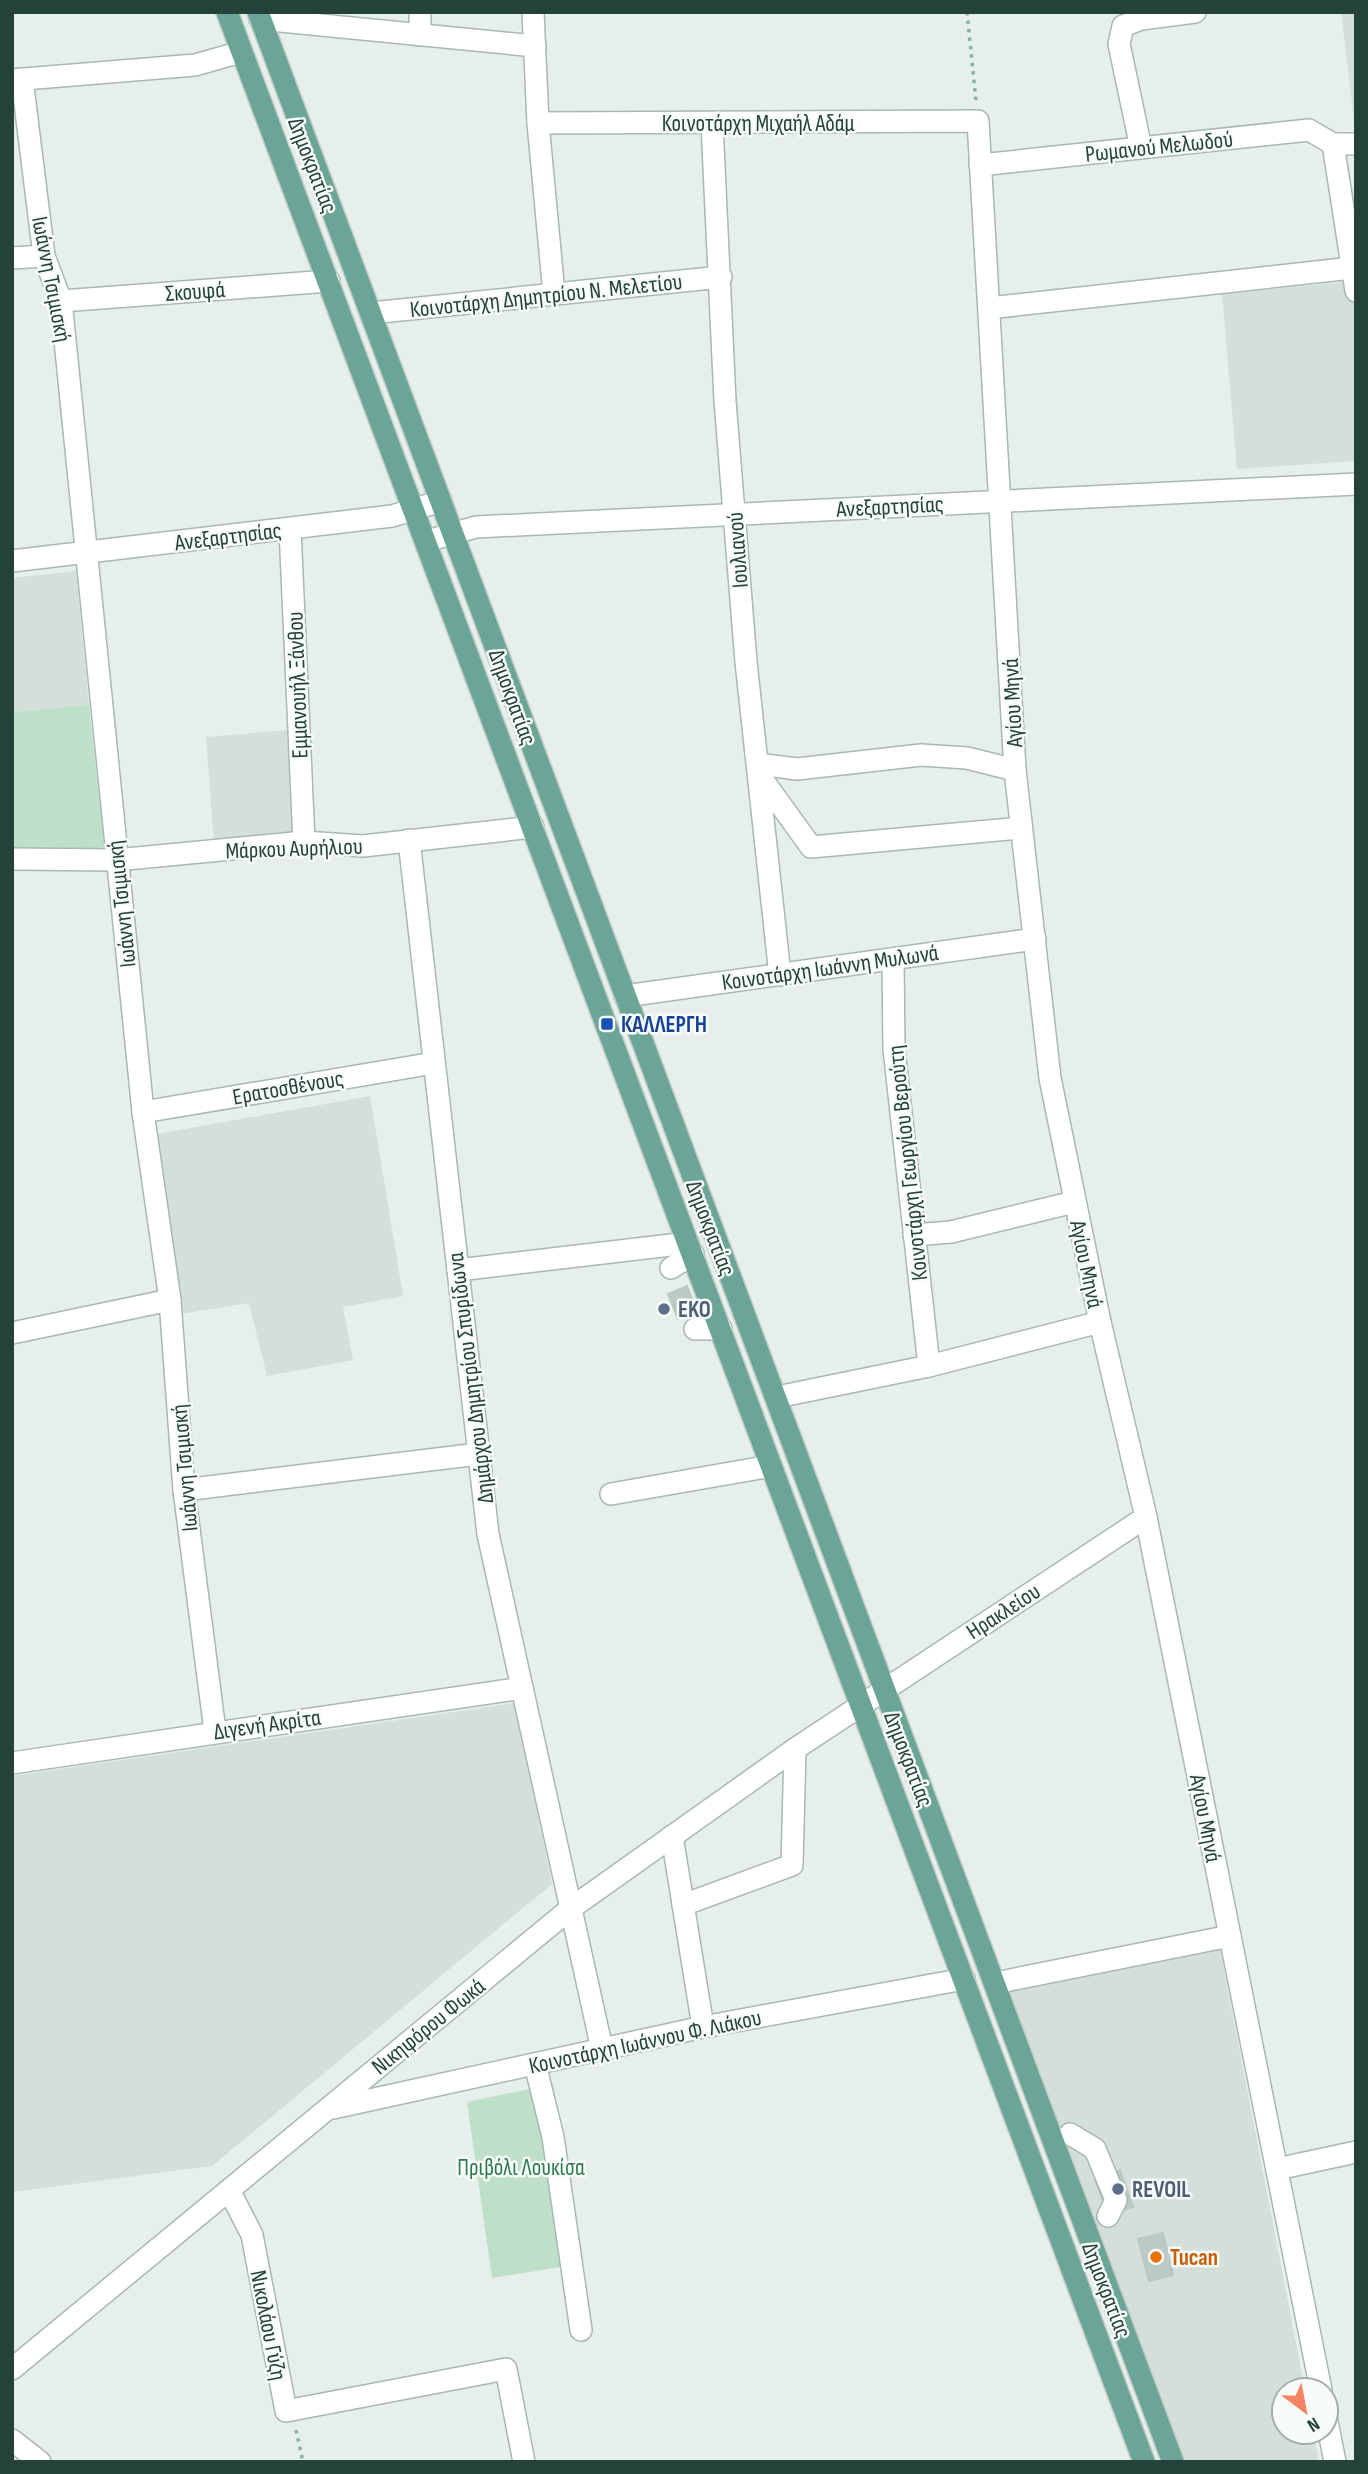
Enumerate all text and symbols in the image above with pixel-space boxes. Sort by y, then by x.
street label: Κοινοτάρχη Μιχαήλ Αδάμ [662,110,854,138]
street label: Δημοκρατίας [281,114,343,217]
street label: Ρωμανού Μελωδού [1084,125,1234,169]
street label: Ιωάννη Τσιμισκή [25,214,77,344]
street label: Κοινοτάρχη Δημητρίου Ν. Μελετίου [409,268,684,324]
street label: Σκουφά [164,276,226,308]
street label: Ανεξαρτησίας [835,490,944,524]
street label: Ιουλιανού [721,511,755,589]
street label: Ανεξαρτησίας [172,517,283,558]
street label: Εμμανουήλ Ξάνθου [281,611,315,759]
street label: Δημοκρατίας [482,646,542,749]
street label: Αγίου Μηνά [997,657,1029,749]
street label: Μάρκου Αυρήλιου [225,833,363,865]
street label: Ιωάννη Τσιμισκή [101,839,143,969]
street label: Κοινοτάρχη Ιωάννη Μυλωνά [720,939,940,997]
place label: ΚΑΛΛΕΡΓΗ [621,1011,707,1039]
marker: ΚΑΛΛΕΡΓΗ [599,1016,615,1032]
street label: Κοινοτάρχη Γεωργίου Βερούτη [882,1044,934,1282]
street label: Ερατοσθένους [230,1064,346,1112]
street label: Δημοκρατίας [679,1177,741,1280]
street label: Αγίου Μηνά [1063,1217,1109,1311]
street label: Δημάρχου Δημητρίου Σπυρίδωνα [442,1250,500,1505]
place label: EKO [678,1296,711,1324]
marker: EKO [656,1301,672,1317]
street label: Ιωάννη Τσιμισκή [165,1403,204,1533]
street label: Ηρακλείου [961,1578,1046,1646]
street label: Διγενή Ακρίτα [212,1704,323,1746]
street label: Δημοκρατίας [877,1708,939,1811]
street label: Αγίου Μηνά [1183,1771,1227,1865]
street label: Νικηφόρου Φωκά [366,1972,491,2081]
street label: Κοινοτάρχη Ιωάννου Φ. Λιάκου [526,2004,764,2080]
park label: Πριβόλι Λουκίσα [457,2154,585,2182]
place label: REVOIL [1132,2176,1190,2204]
marker: REVOIL [1110,2181,1126,2197]
street label: Δημοκρατίας [1075,2239,1137,2342]
place label: Tucan [1170,2244,1218,2272]
marker: Tucan [1148,2249,1164,2265]
street label: Νικολάου Γύζη [244,2268,292,2383]
north arrow [1270,2376,1340,2446]
text: N [1303,2412,1324,2437]

